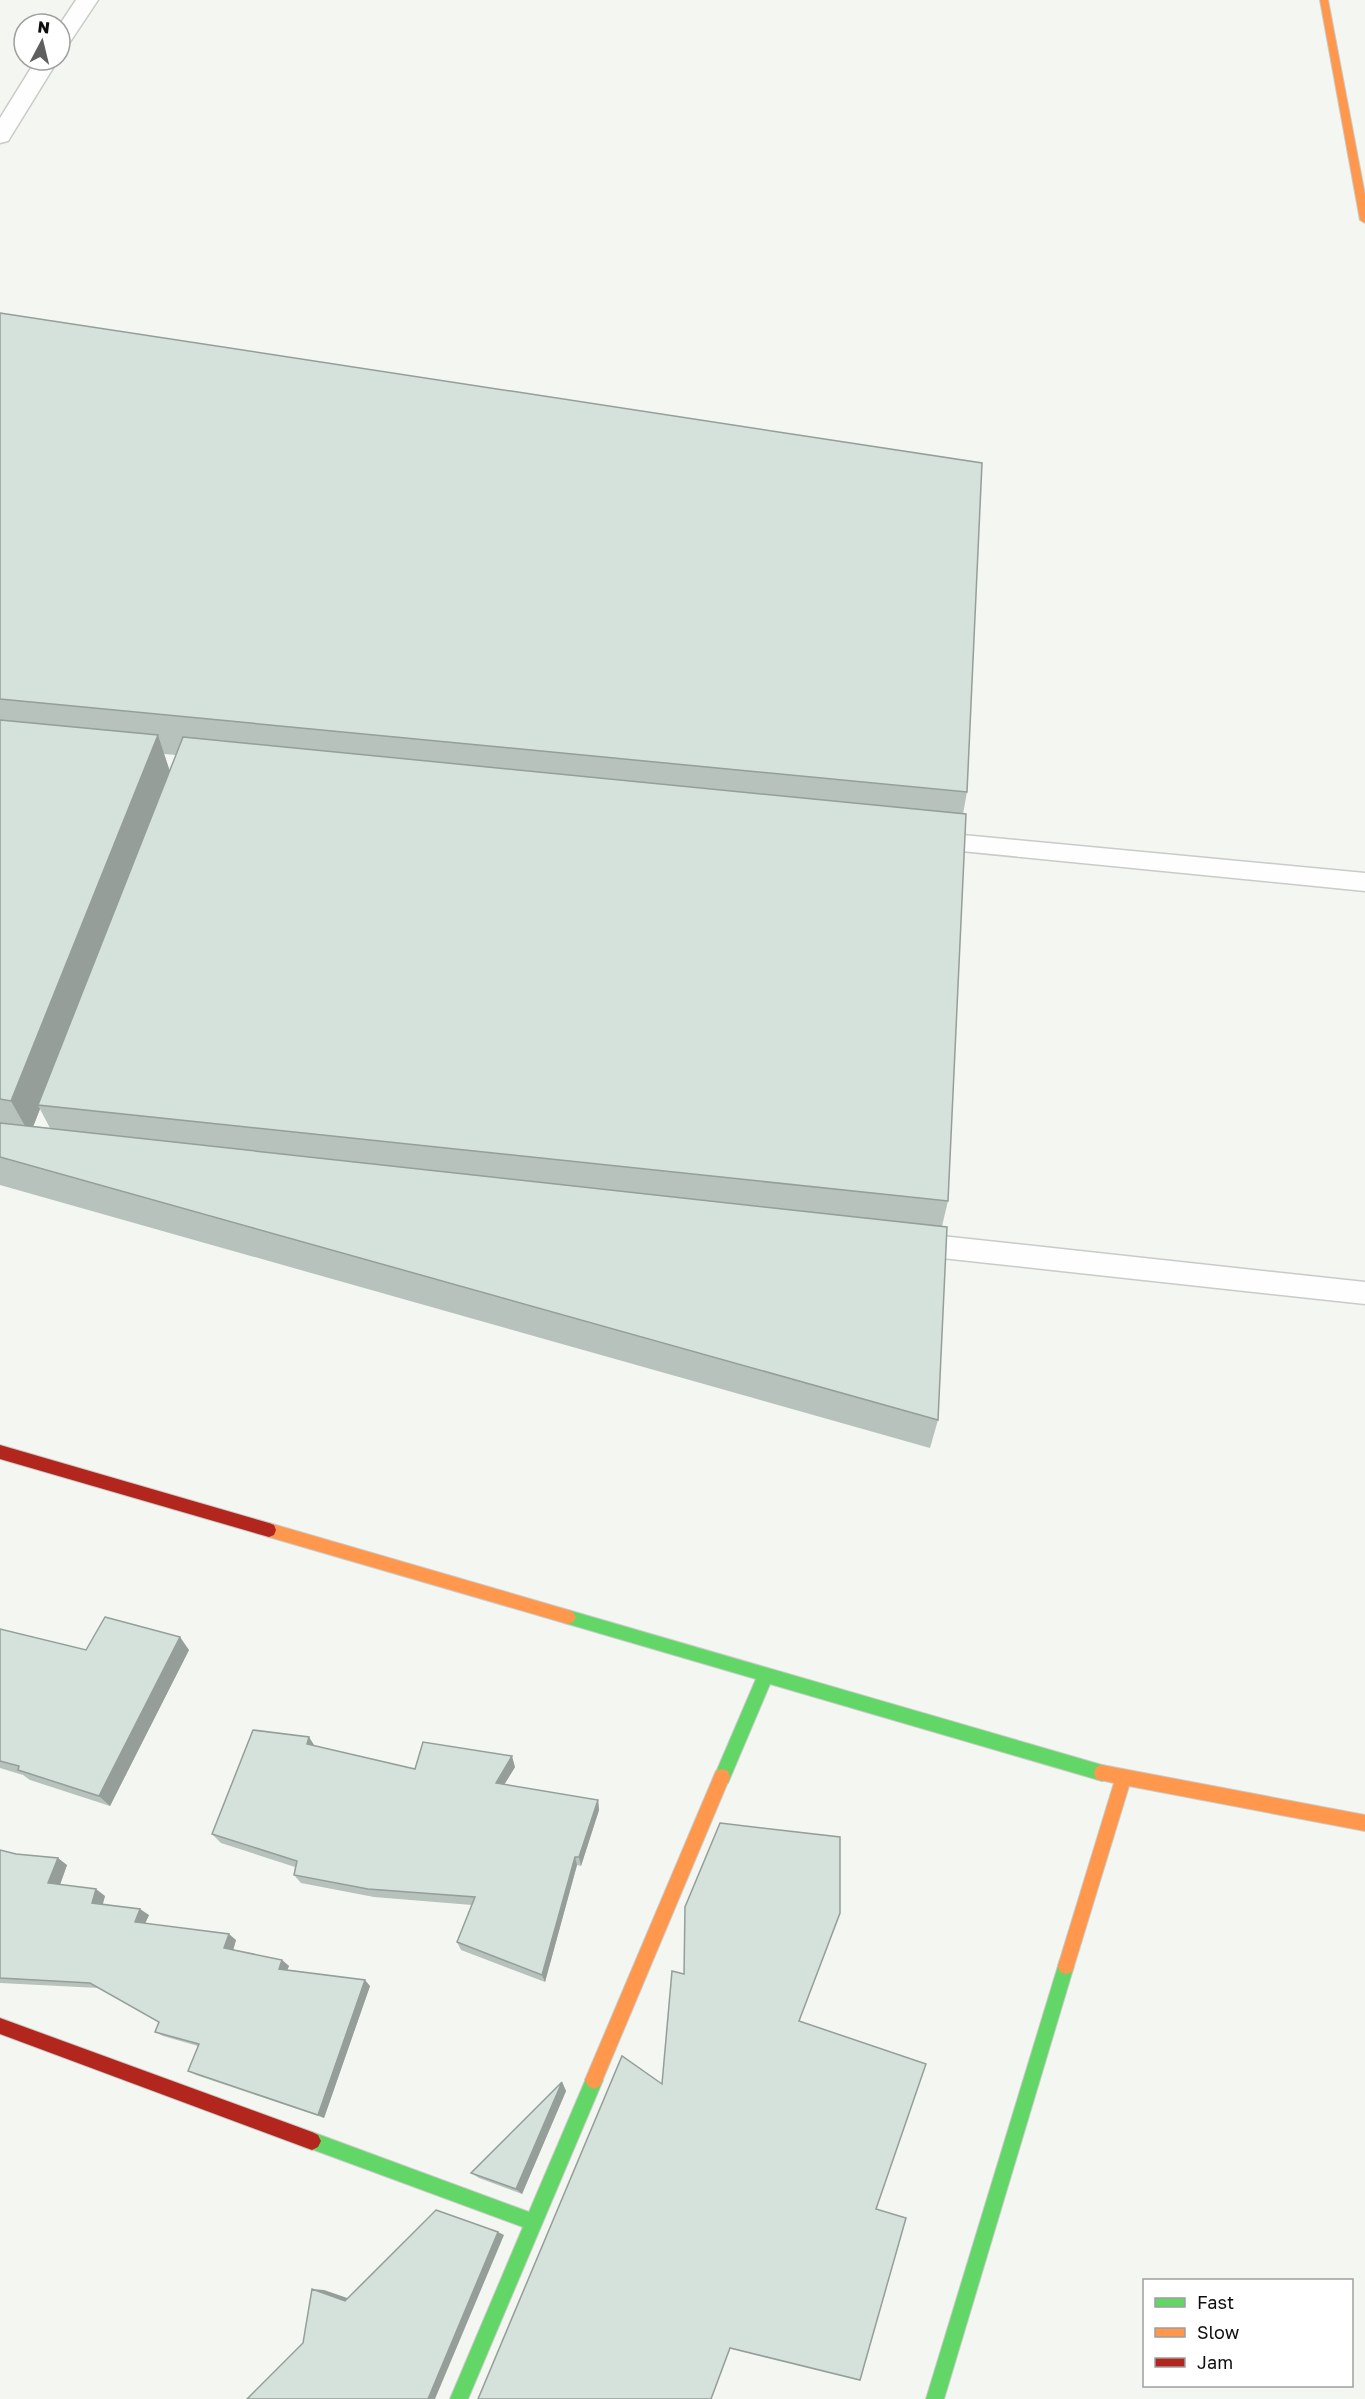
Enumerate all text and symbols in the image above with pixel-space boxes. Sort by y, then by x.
north arrow [12,12,72,72]
text: N [37,16,51,38]
legend [1143,2279,1353,2387]
text: Fast [1197,2291,1234,2313]
text: Slow [1197,2321,1240,2343]
text: Jam [1197,2351,1233,2373]

